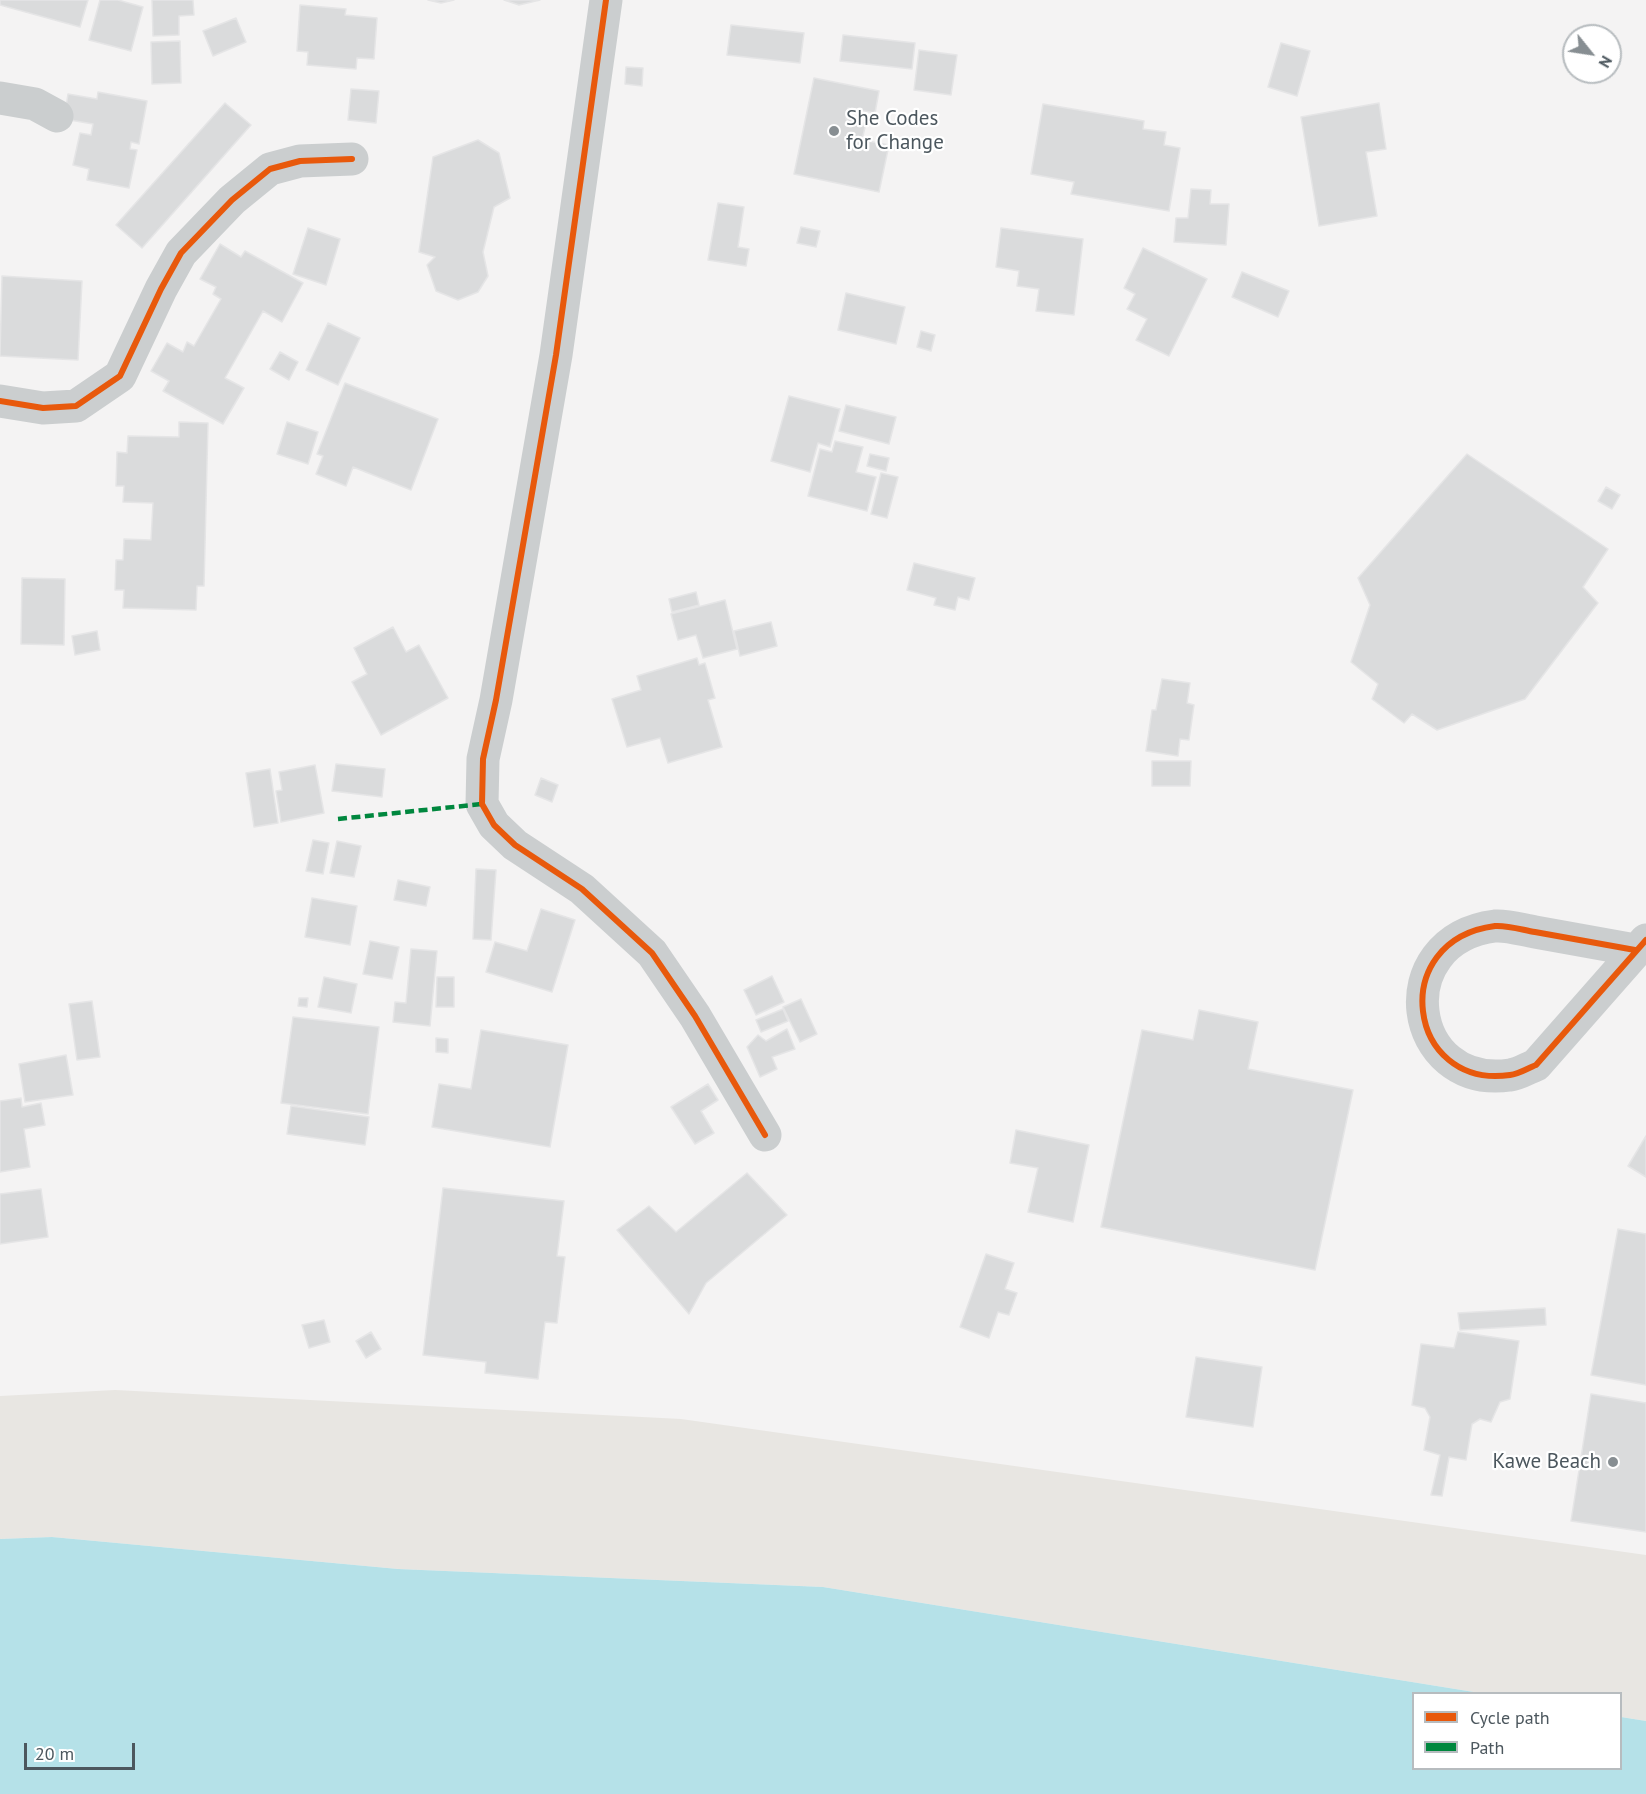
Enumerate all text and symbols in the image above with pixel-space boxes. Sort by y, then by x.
north arrow [1562,24,1622,84]
text: N [1595,52,1617,72]
place label: She Codes for Change [846,106,944,156]
marker: She Codes for Change [827,124,841,138]
place label: Kawe Beach [1493,1449,1601,1475]
marker: Kawe Beach [1606,1455,1620,1469]
legend [1412,1692,1622,1770]
text: Cycle path [1470,1706,1550,1729]
scale bar [27,1731,138,1769]
text: Path [1470,1736,1504,1759]
text: 20 m [35,1742,74,1765]

